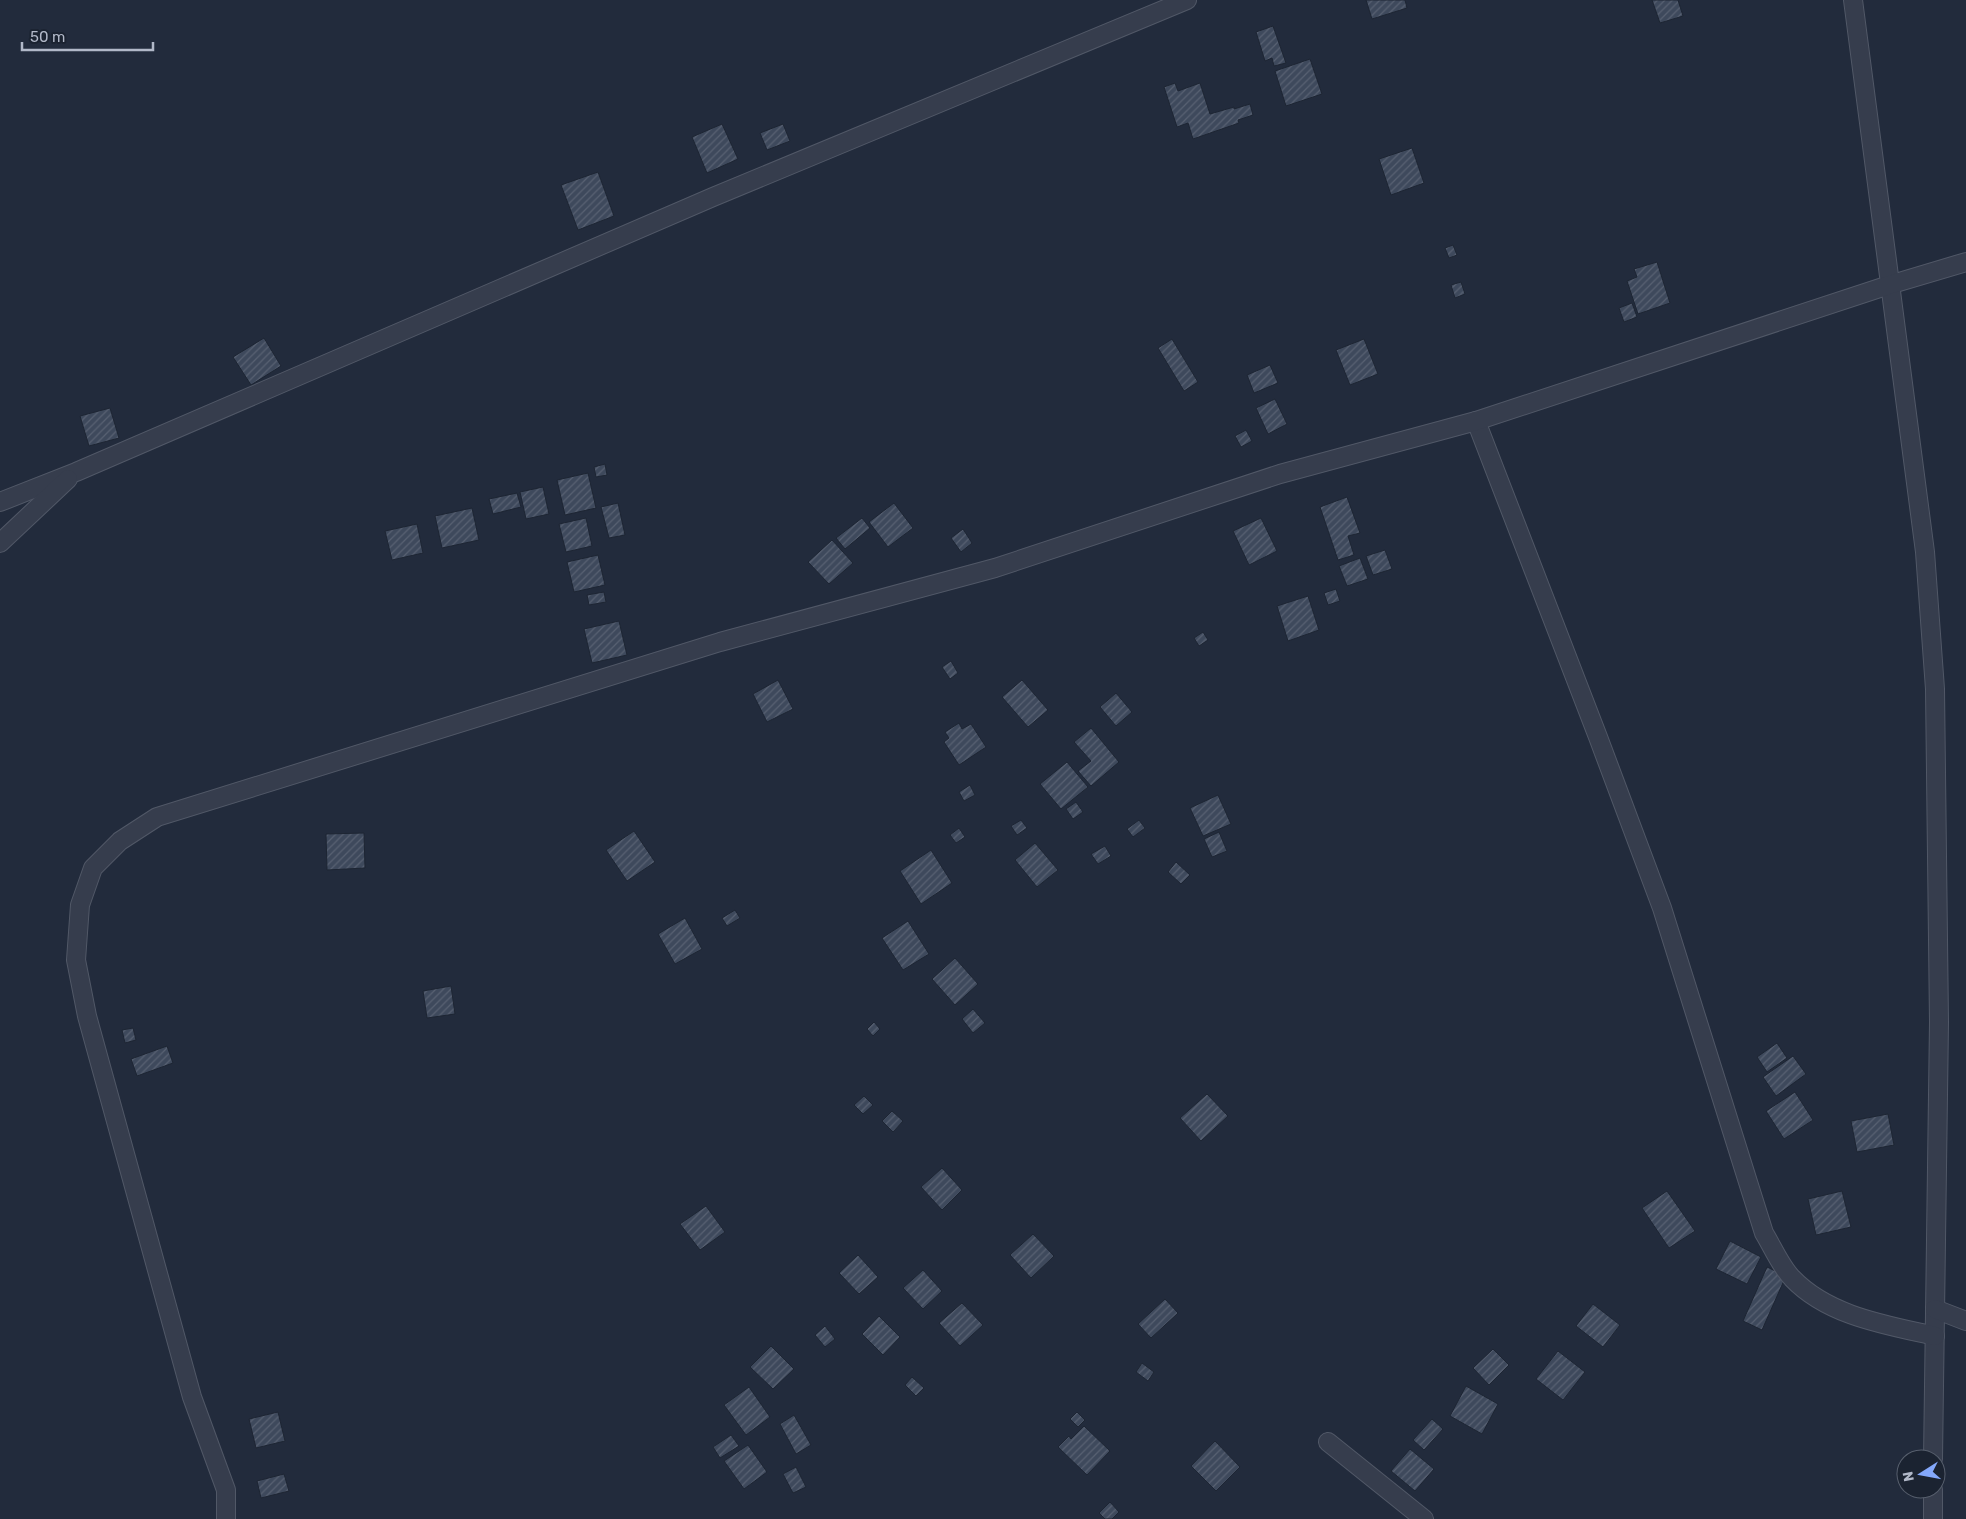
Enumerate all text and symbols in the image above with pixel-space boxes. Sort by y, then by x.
scale bar [22,20,154,52]
text: 50 m [30,28,65,46]
north arrow [1896,1449,1946,1499]
text: N [1899,1470,1918,1483]

